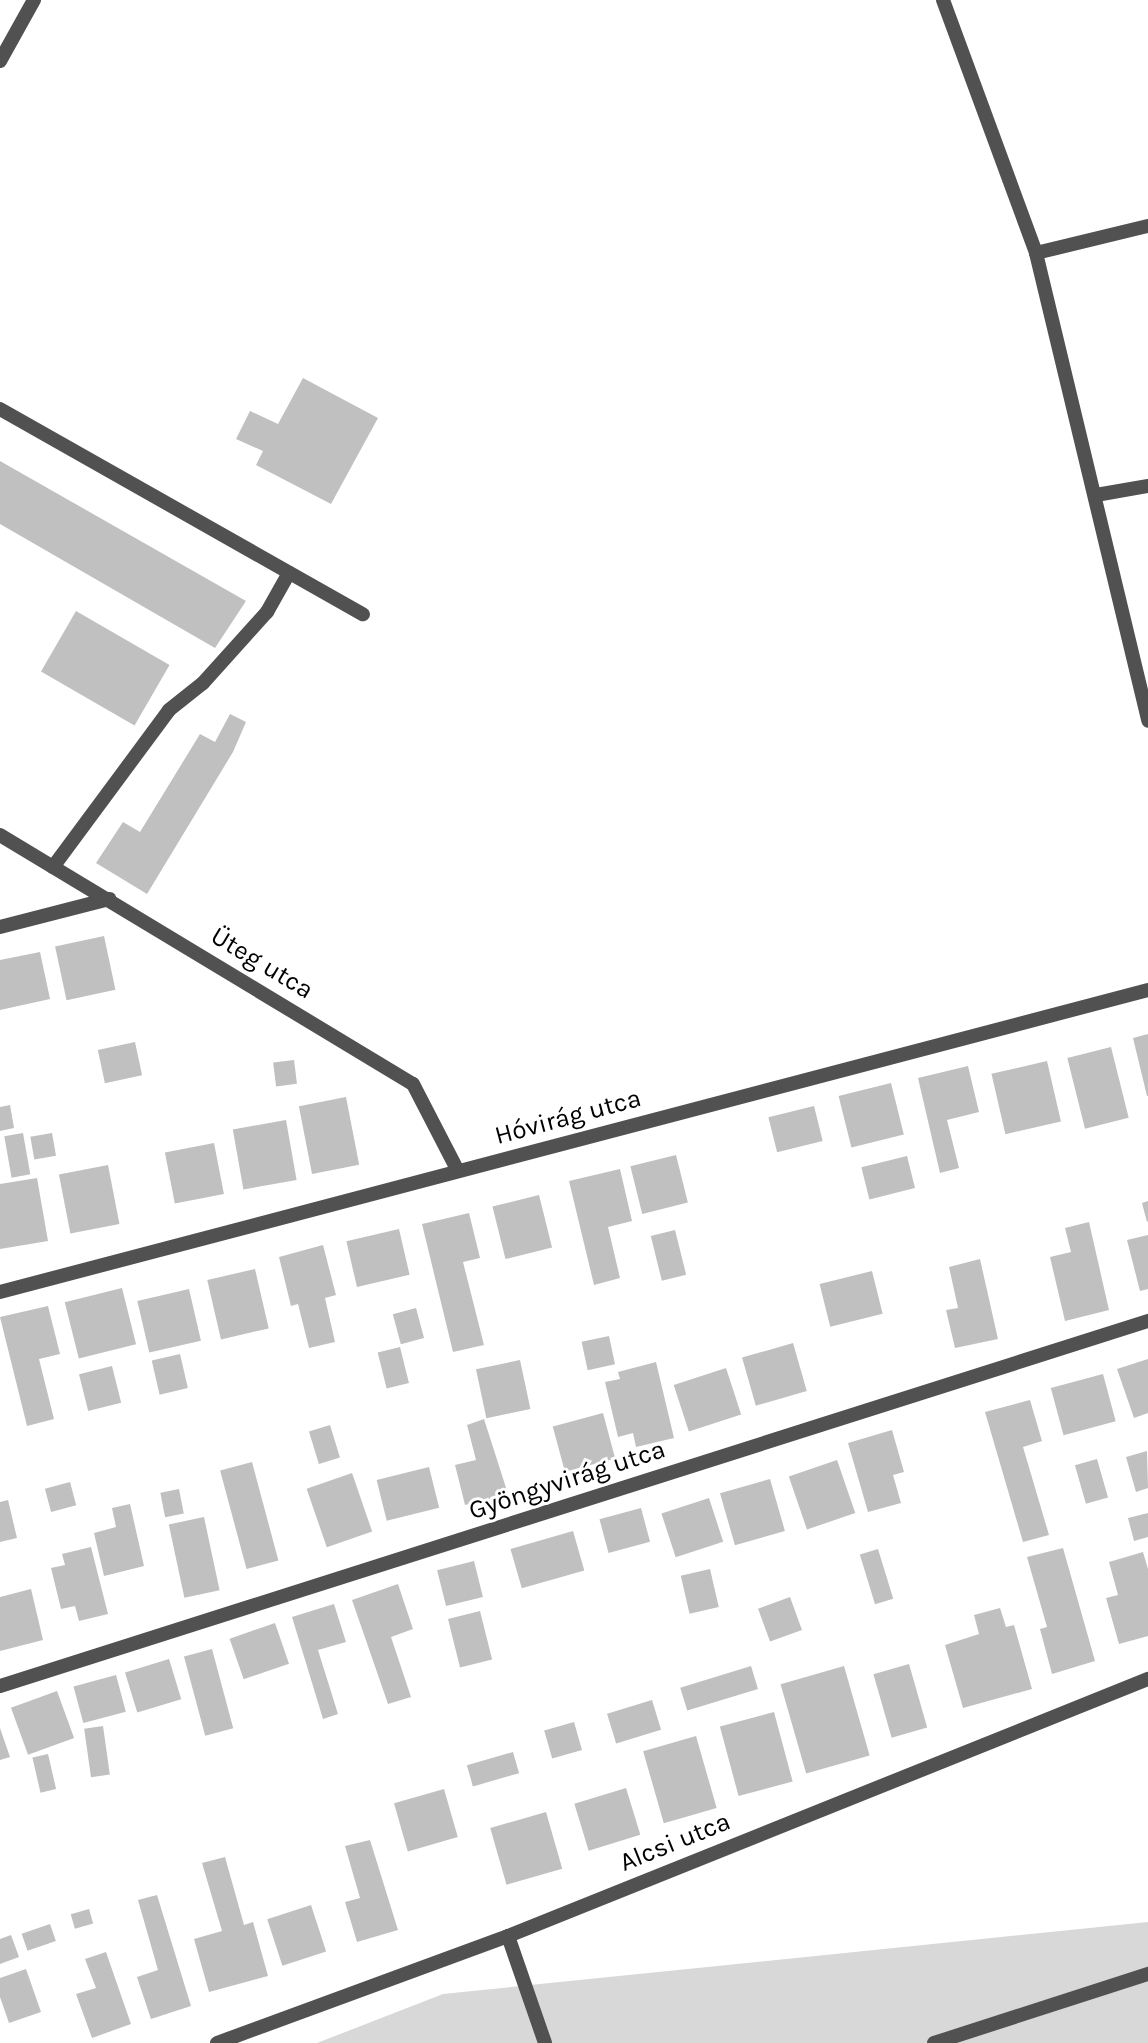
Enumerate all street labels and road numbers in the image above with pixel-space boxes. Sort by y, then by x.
street label: Üteg utca [205,920,319,1006]
street label: Hóvirág utca [491,1082,645,1152]
street label: Gyöngyvirág utca [465,1434,669,1526]
street label: Alcsi utca [615,1806,735,1878]

